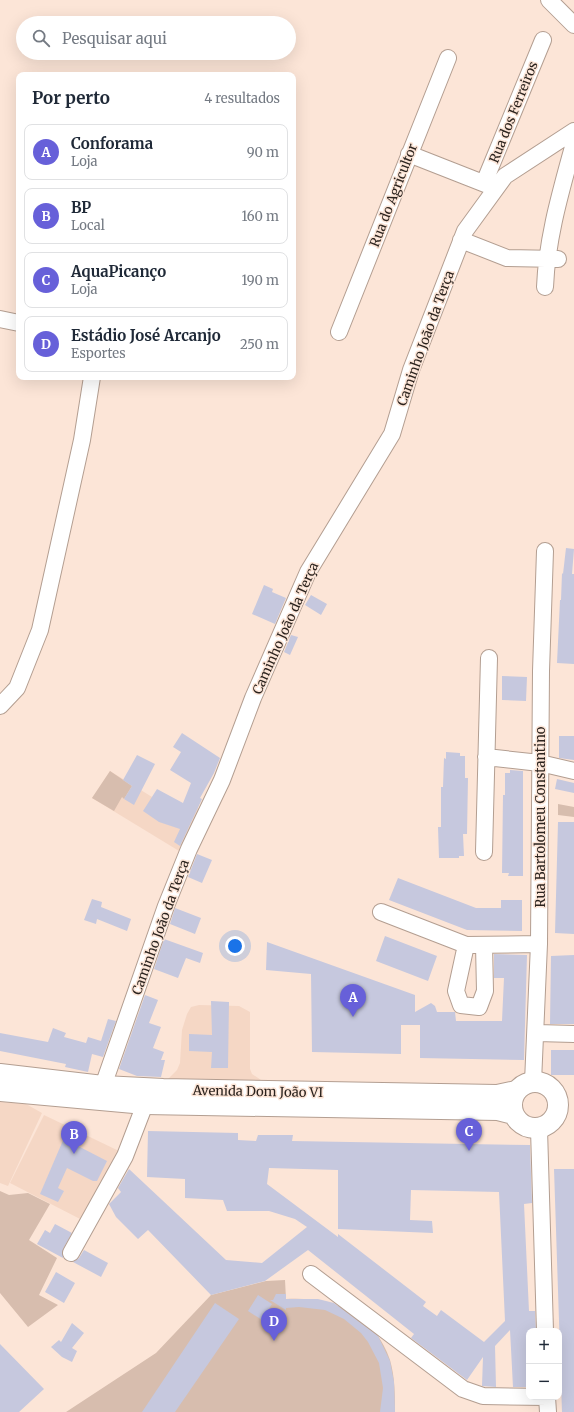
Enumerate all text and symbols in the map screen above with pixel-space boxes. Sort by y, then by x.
search box [16,16,296,60]
icon: search [30,27,52,49]
text: Pesquisar aqui [62,29,167,48]
street label: Rua dos Ferreiros [485,59,542,165]
text: Por perto [32,87,110,109]
text: 4 resultados [204,90,280,107]
text: Conforama [71,134,153,153]
street label: Rua do Agricultor [366,141,421,249]
text: A [41,144,51,161]
text: 90 m [247,144,279,161]
text: Loja [71,153,98,170]
text: BP [71,198,91,217]
text: B [41,208,51,225]
text: 160 m [241,208,279,225]
text: Local [71,217,105,234]
text: AquaPicanço [71,262,166,281]
street label: Caminho João da Terça [393,268,458,408]
text: C [42,272,50,289]
text: 190 m [242,272,279,289]
text: Loja [71,281,98,298]
text: Estádio José Arcanjo [71,326,221,345]
text: D [41,336,51,353]
text: 250 m [240,336,279,353]
text: Esportes [71,345,126,362]
street label: Caminho João da Terça [249,560,322,697]
street label: Rua Bartolomeu Constantino [532,726,549,907]
street label: Caminho João da Terça [128,857,193,997]
your location [225,936,245,956]
pin: A [340,984,366,1017]
street label: Avenida Dom João VI [192,1082,323,1101]
pin: C [456,1118,482,1151]
pin: B [61,1121,87,1154]
pin: D [261,1308,287,1341]
map controls [526,1328,562,1400]
button: + [526,1328,562,1364]
button: − [526,1364,562,1400]

